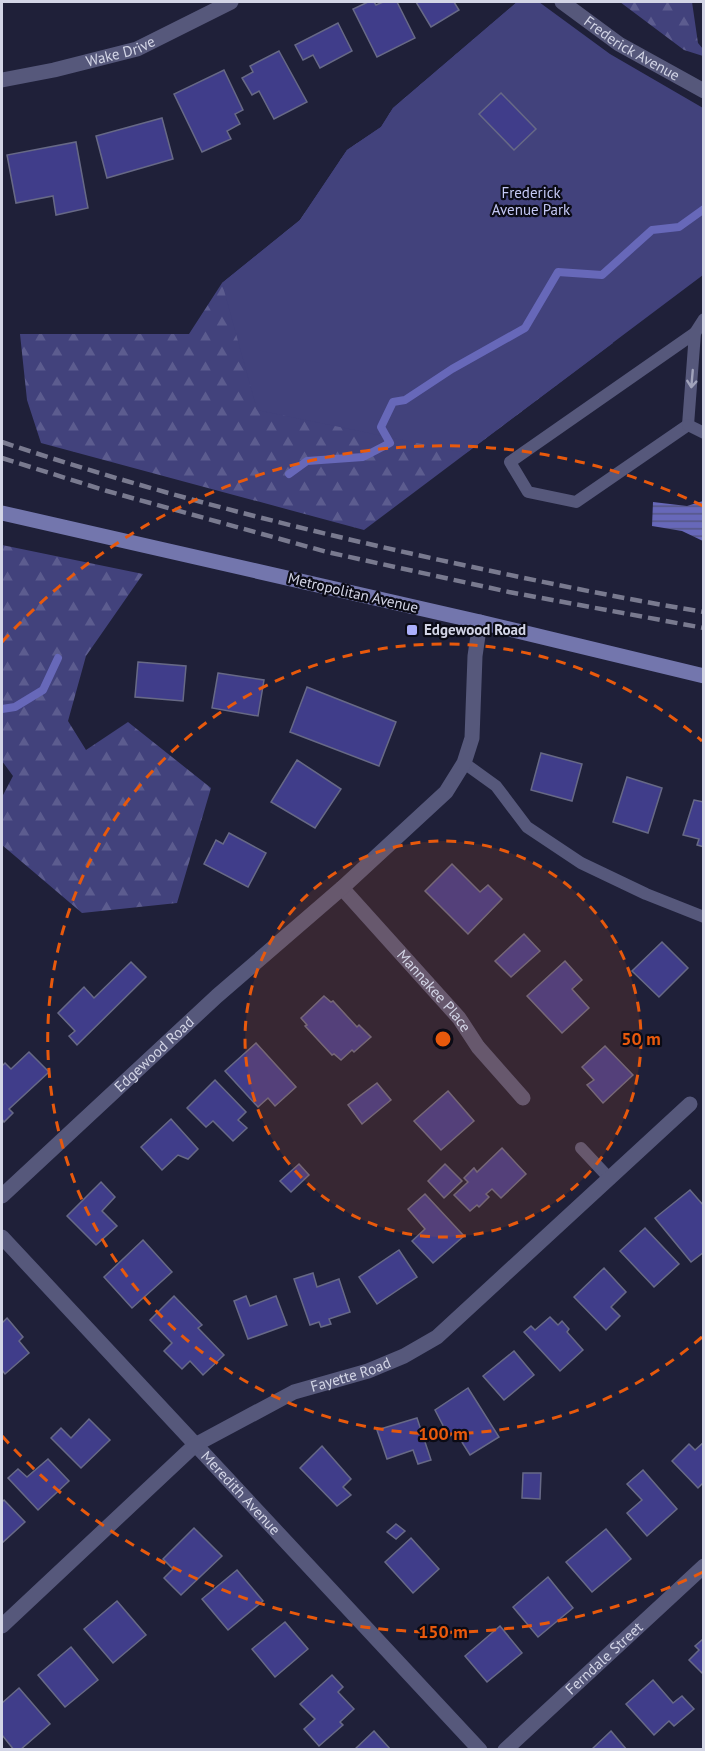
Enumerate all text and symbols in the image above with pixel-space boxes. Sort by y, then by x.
street label: Frederick Avenue [580,11,683,85]
street label: Wake Drive [84,31,158,71]
park label: Frederick Avenue Park [492,183,571,219]
one-way arrow [686,368,697,388]
street label: Metropolitan Avenue [286,568,420,617]
place label: Edgewood Road [424,620,526,639]
marker: Edgewood Road [405,623,419,637]
street label: Mannakee Place [393,945,476,1035]
street label: Edgewood Road [110,1012,198,1096]
text: 50 m [621,1027,661,1050]
centre of rings [433,1029,453,1049]
street label: Fayette Road [308,1353,393,1396]
text: 100 m [418,1422,468,1445]
street label: Meredith Avenue [197,1447,285,1539]
street label: Ferndale Street [561,1618,646,1698]
text: 150 m [418,1620,468,1643]

